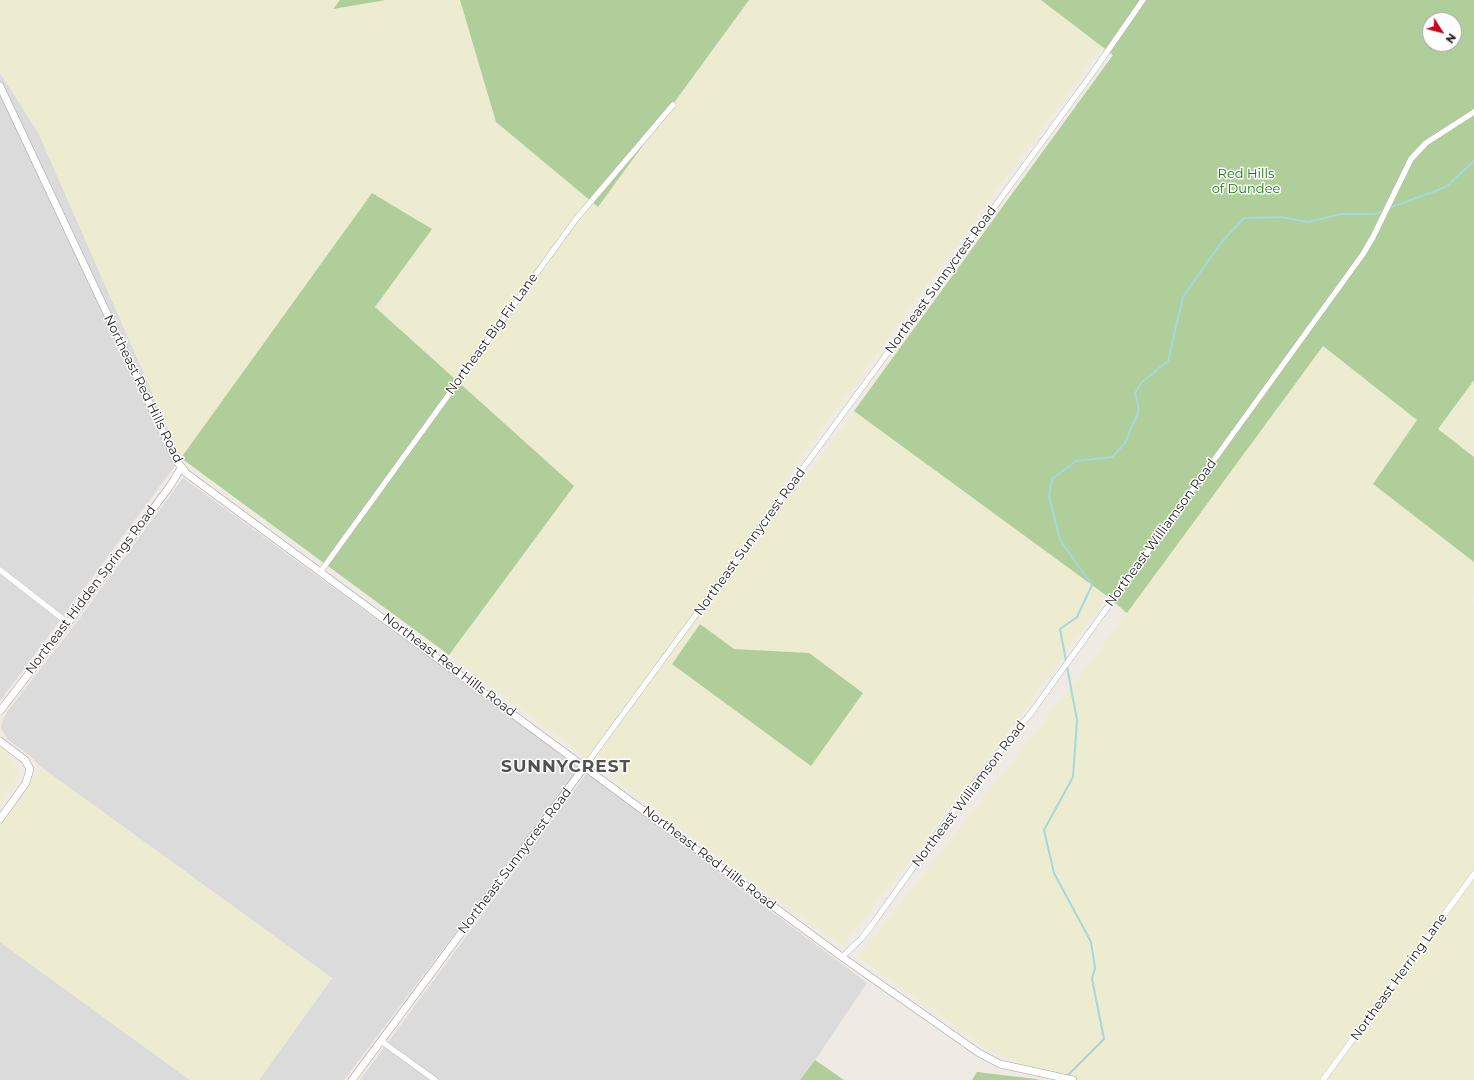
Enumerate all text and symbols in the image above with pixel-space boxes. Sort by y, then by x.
north arrow [1422,12,1462,52]
text: N [1443,31,1459,46]
park label: Red Hills of Dundee [1212,166,1280,197]
street label: Northeast Sunnycrest Road [882,203,1000,357]
street label: Northeast Big Fir Lane [443,270,541,398]
street label: Northeast Red Hills Road [100,312,186,466]
street label: Northeast Williamson Road [1102,456,1220,610]
street label: Northeast Sunnycrest Road [691,465,809,619]
street label: Northeast Hidden Springs Road [22,503,160,677]
street label: Northeast Red Hills Road [379,610,519,720]
street label: Northeast Williamson Road [909,718,1029,870]
district label: SUNNYCREST [501,757,631,777]
street label: Northeast Sunnycrest Road [455,785,575,937]
street label: Northeast Red Hills Road [639,803,779,913]
street label: Northeast Herring Lane [1348,910,1450,1044]

